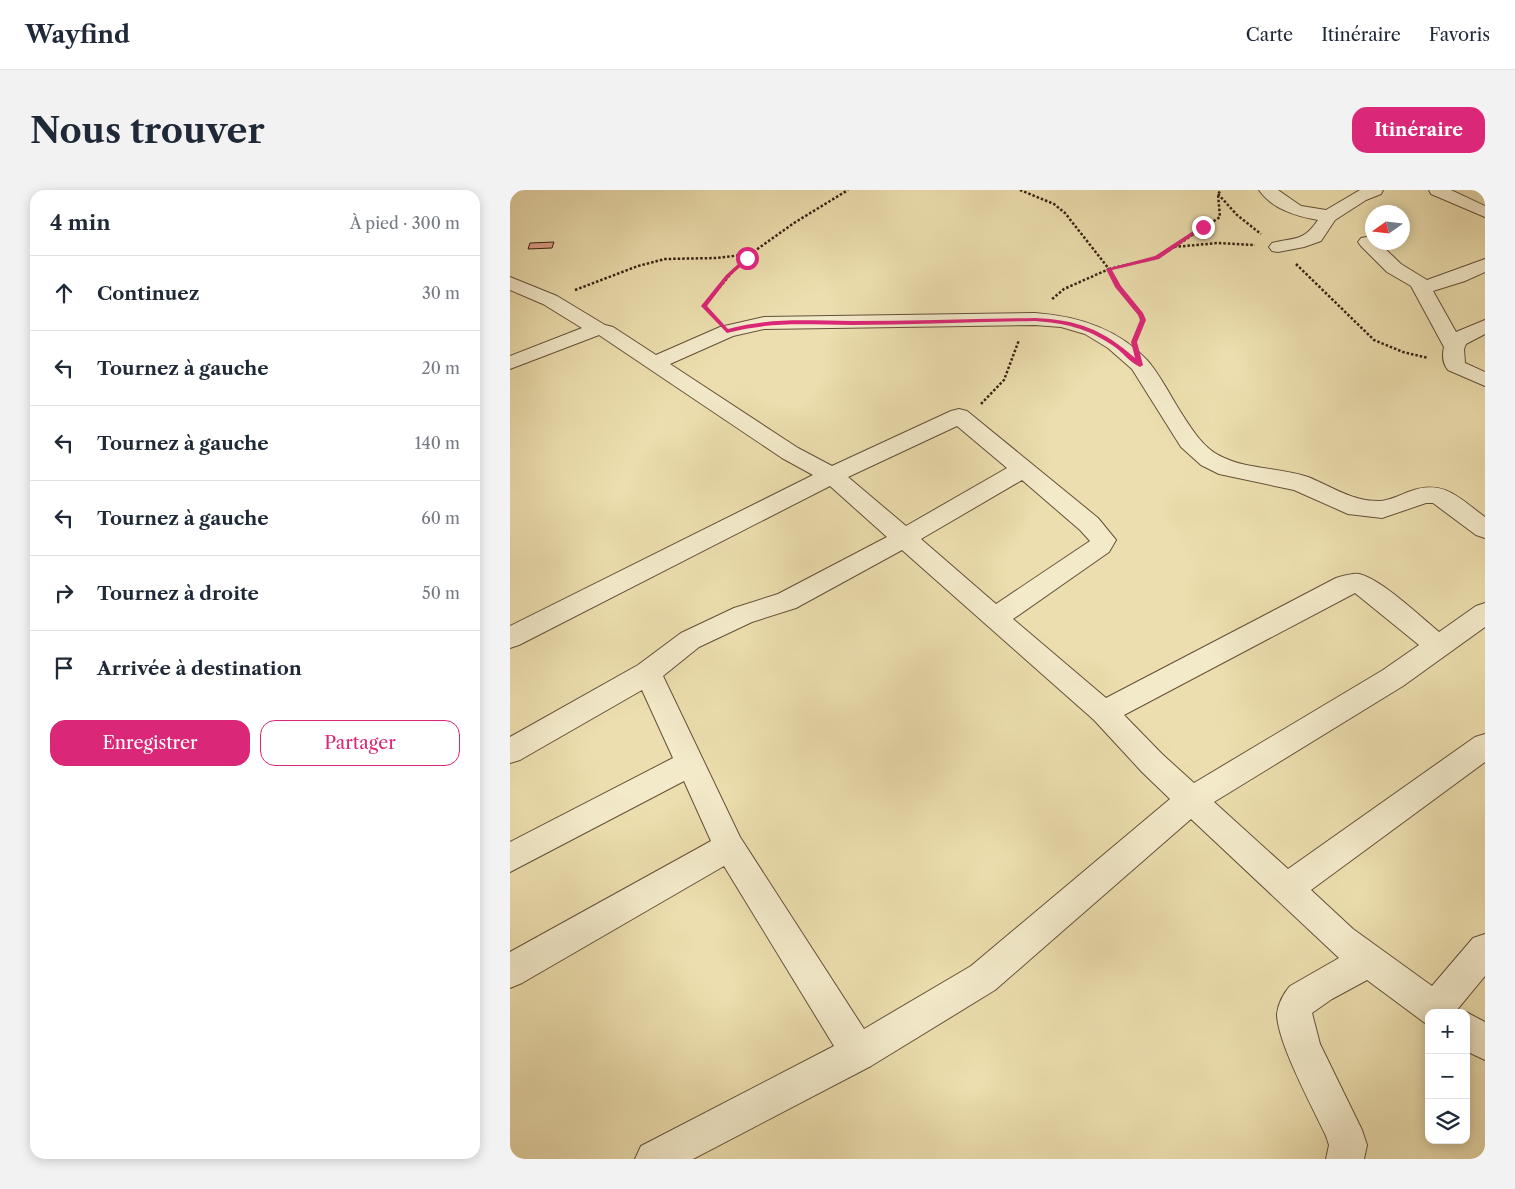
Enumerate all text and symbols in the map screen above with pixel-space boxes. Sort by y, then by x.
text: Wayfind [25,20,130,49]
text: Carte [1246,24,1293,46]
text: Itinéraire [1321,24,1401,46]
text: Favoris [1429,24,1490,46]
button: Itinéraire [1352,107,1485,153]
text: Nous trouver [30,109,265,152]
north arrow [1365,205,1410,250]
text: 4 min [50,210,111,235]
text: À pied · 300 m [350,213,460,233]
route end [1192,216,1215,239]
route start [736,247,759,270]
icon: ahead [50,279,78,307]
text: Continuez [97,282,199,305]
text: 30 m [422,283,460,303]
icon: left [50,354,78,382]
text: Tournez à gauche [97,357,269,380]
text: 20 m [421,358,460,378]
icon: left [50,429,78,457]
text: Tournez à gauche [97,432,269,455]
text: 140 m [415,433,460,453]
icon: left [50,504,78,532]
text: Tournez à gauche [97,507,269,530]
text: 60 m [421,508,460,528]
icon: right [50,579,78,607]
text: Tournez à droite [97,582,259,605]
text: 50 m [422,583,460,603]
icon: arrive [50,654,78,682]
text: Arrivée à destination [97,657,302,680]
button: Enregistrer [50,720,250,766]
button: Partager [260,720,460,766]
map controls [1425,1009,1470,1144]
button: + [1425,1009,1470,1054]
button: − [1425,1054,1470,1099]
button: layers [1425,1099,1470,1144]

